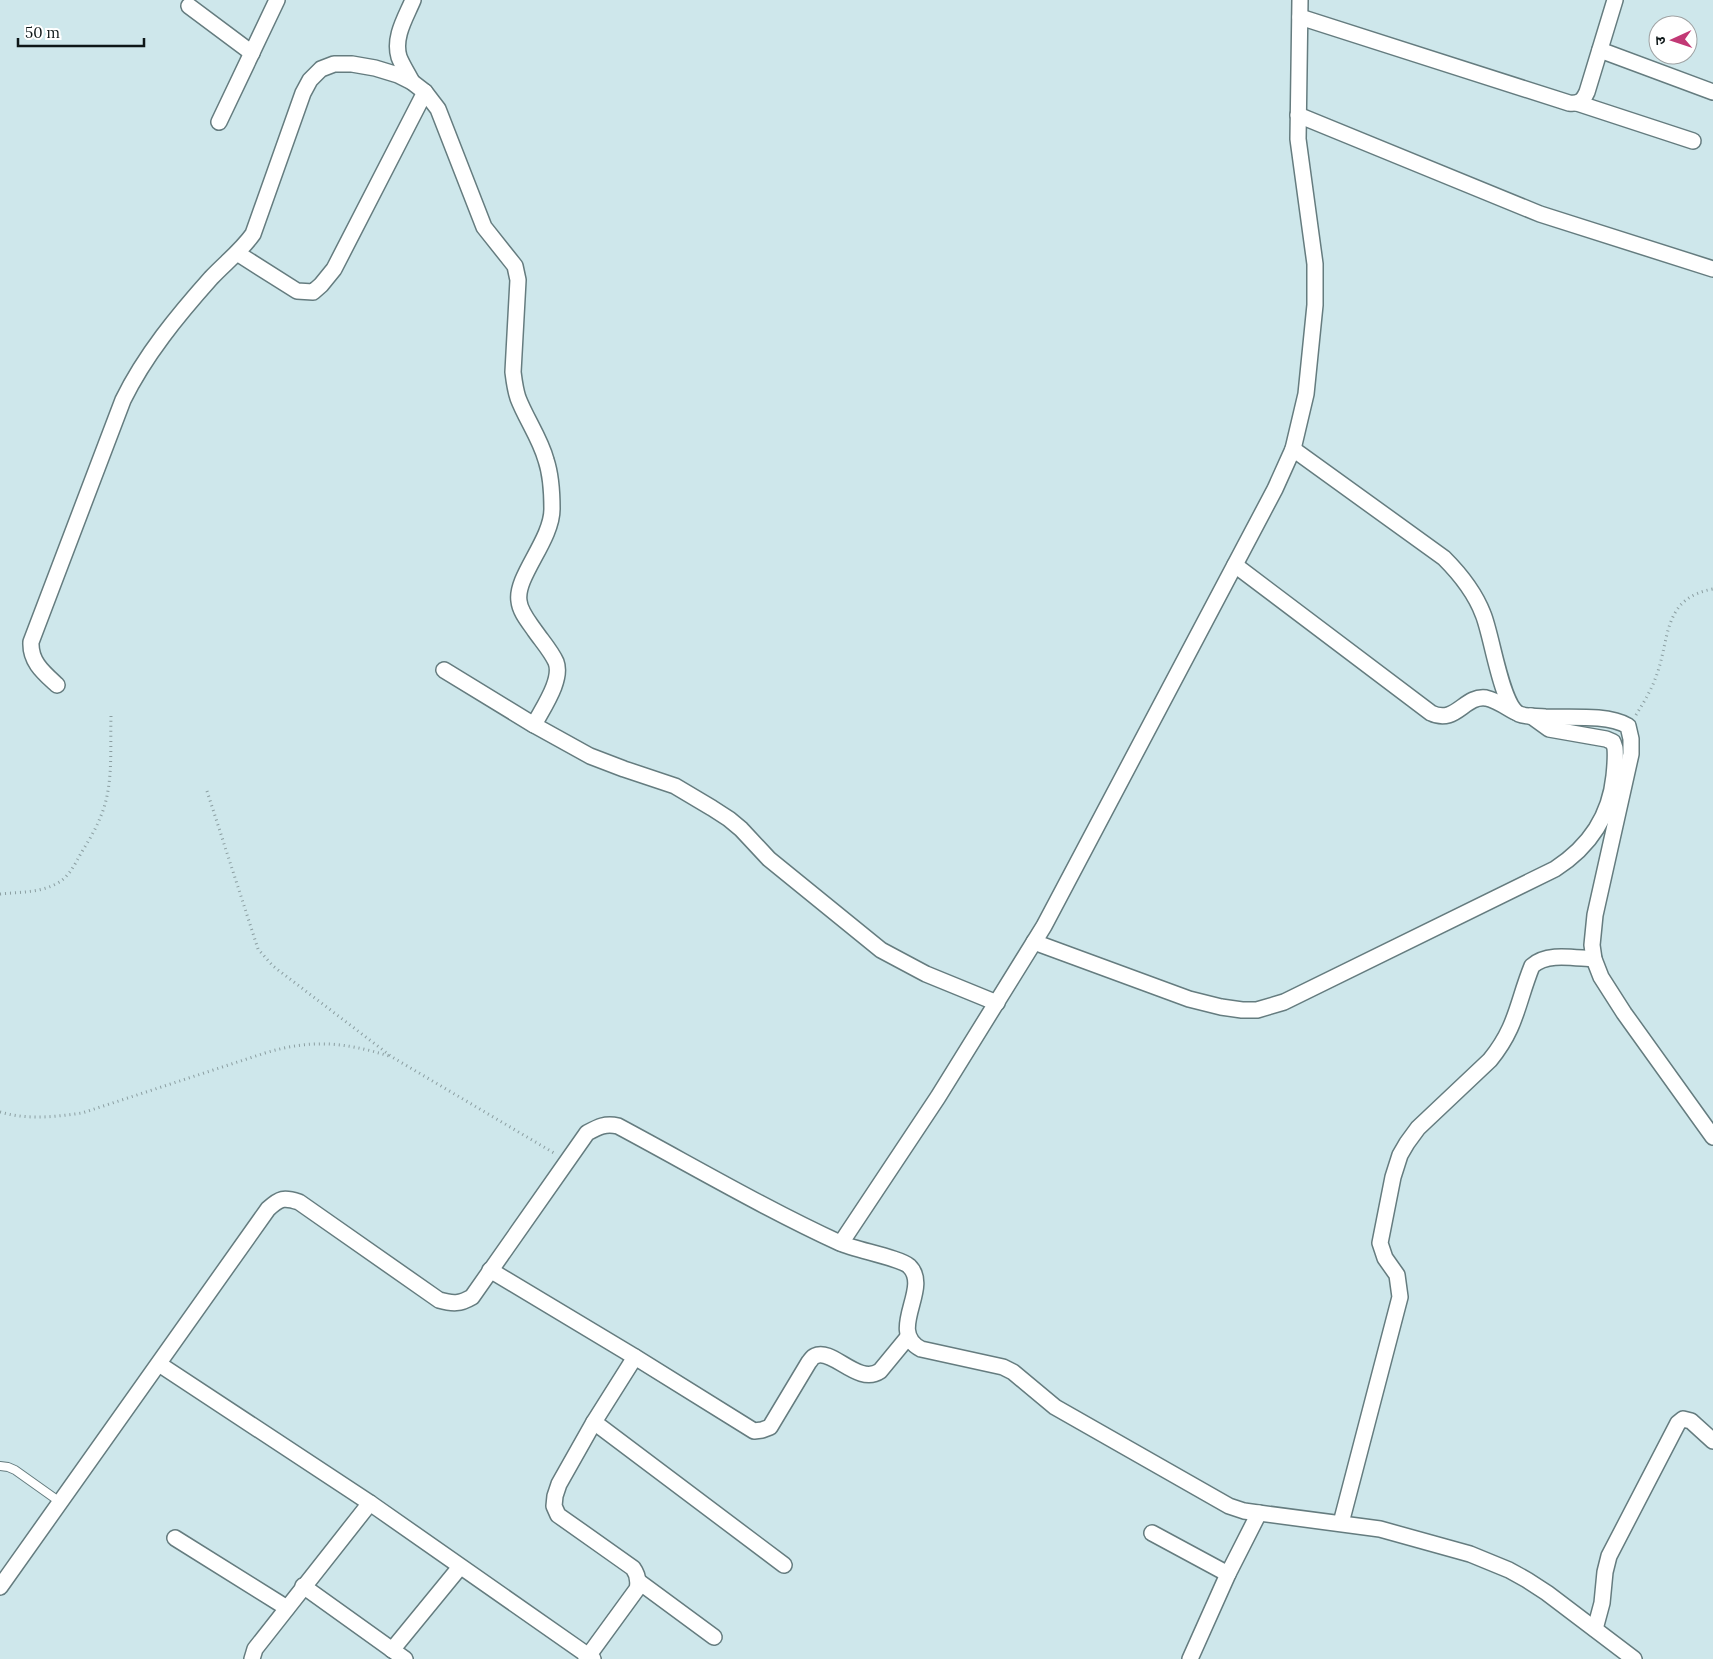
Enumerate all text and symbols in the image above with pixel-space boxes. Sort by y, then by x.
scale bar [18,15,144,47]
north arrow [1648,15,1698,65]
text: 50 m [25,23,60,42]
text: उ [1651,35,1669,45]

